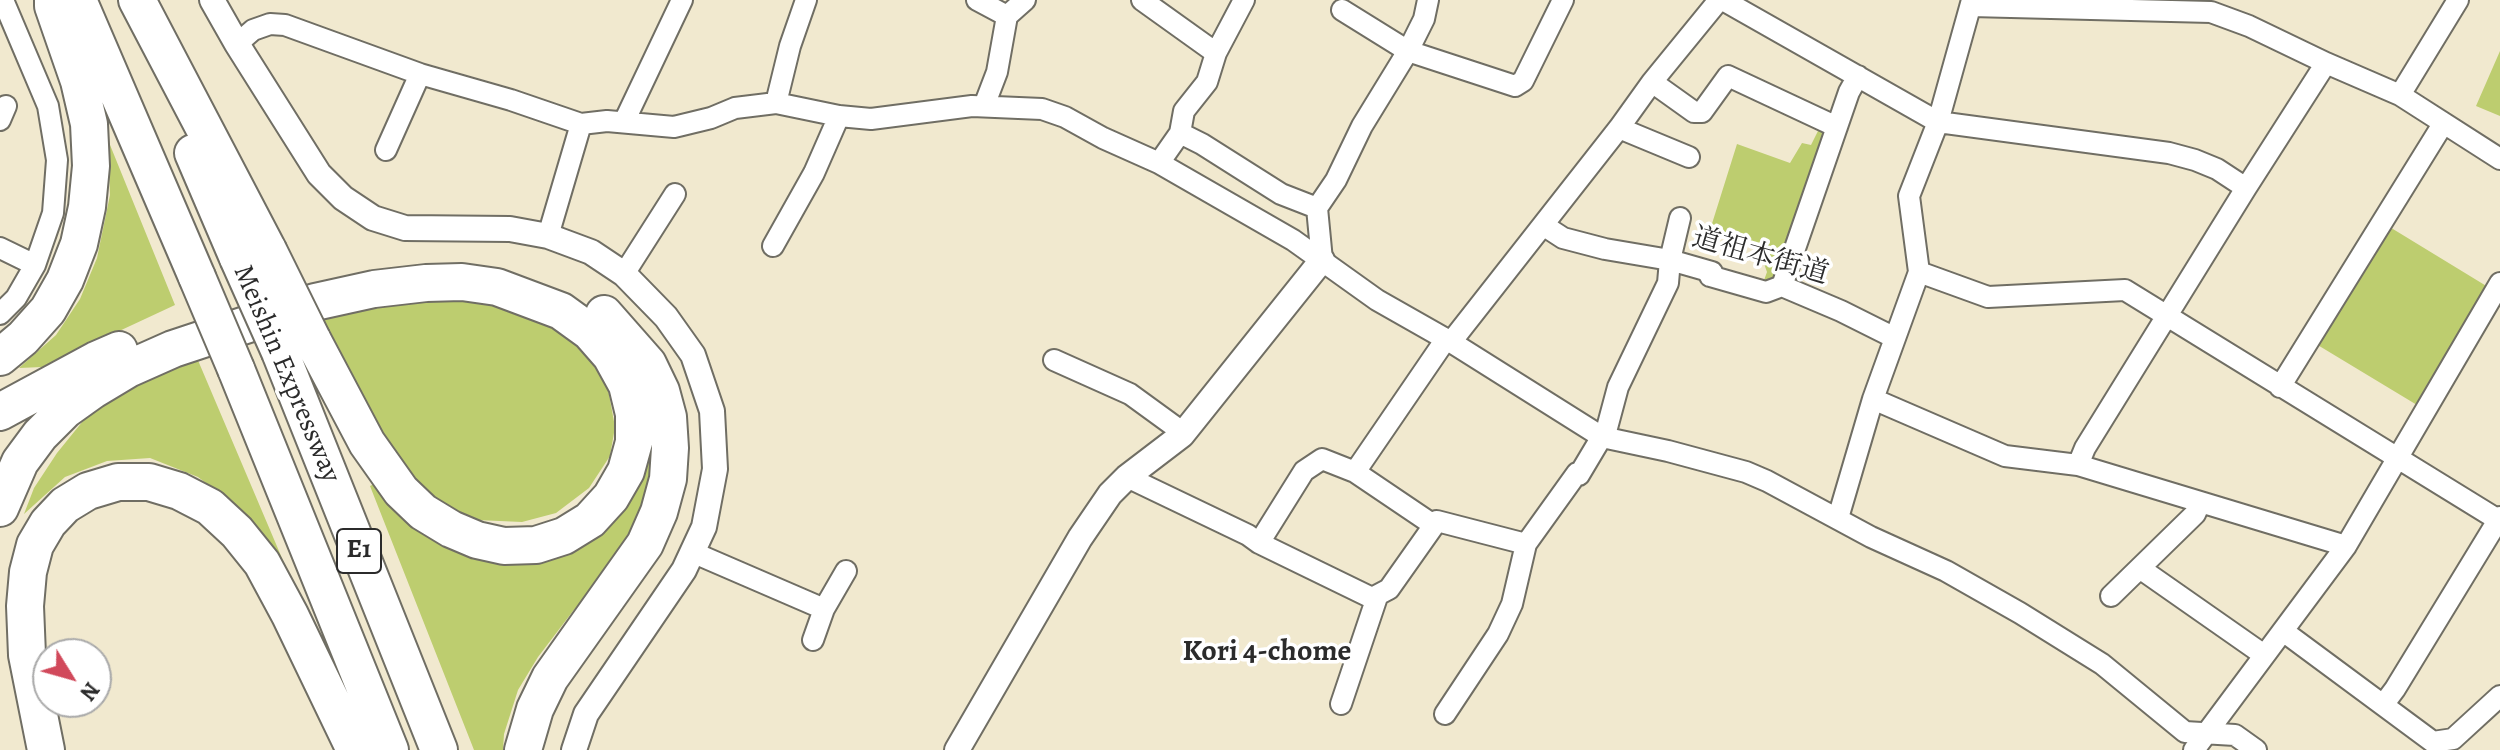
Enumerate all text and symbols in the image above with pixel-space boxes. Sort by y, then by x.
street label: 道祖本街道 [1688,222,1832,292]
street label: Meishin Expressway [225,260,347,488]
road number: E1 [337,529,381,573]
district label: Kori 4-chome [1183,635,1351,671]
north arrow [32,638,112,718]
text: N [73,676,106,707]

